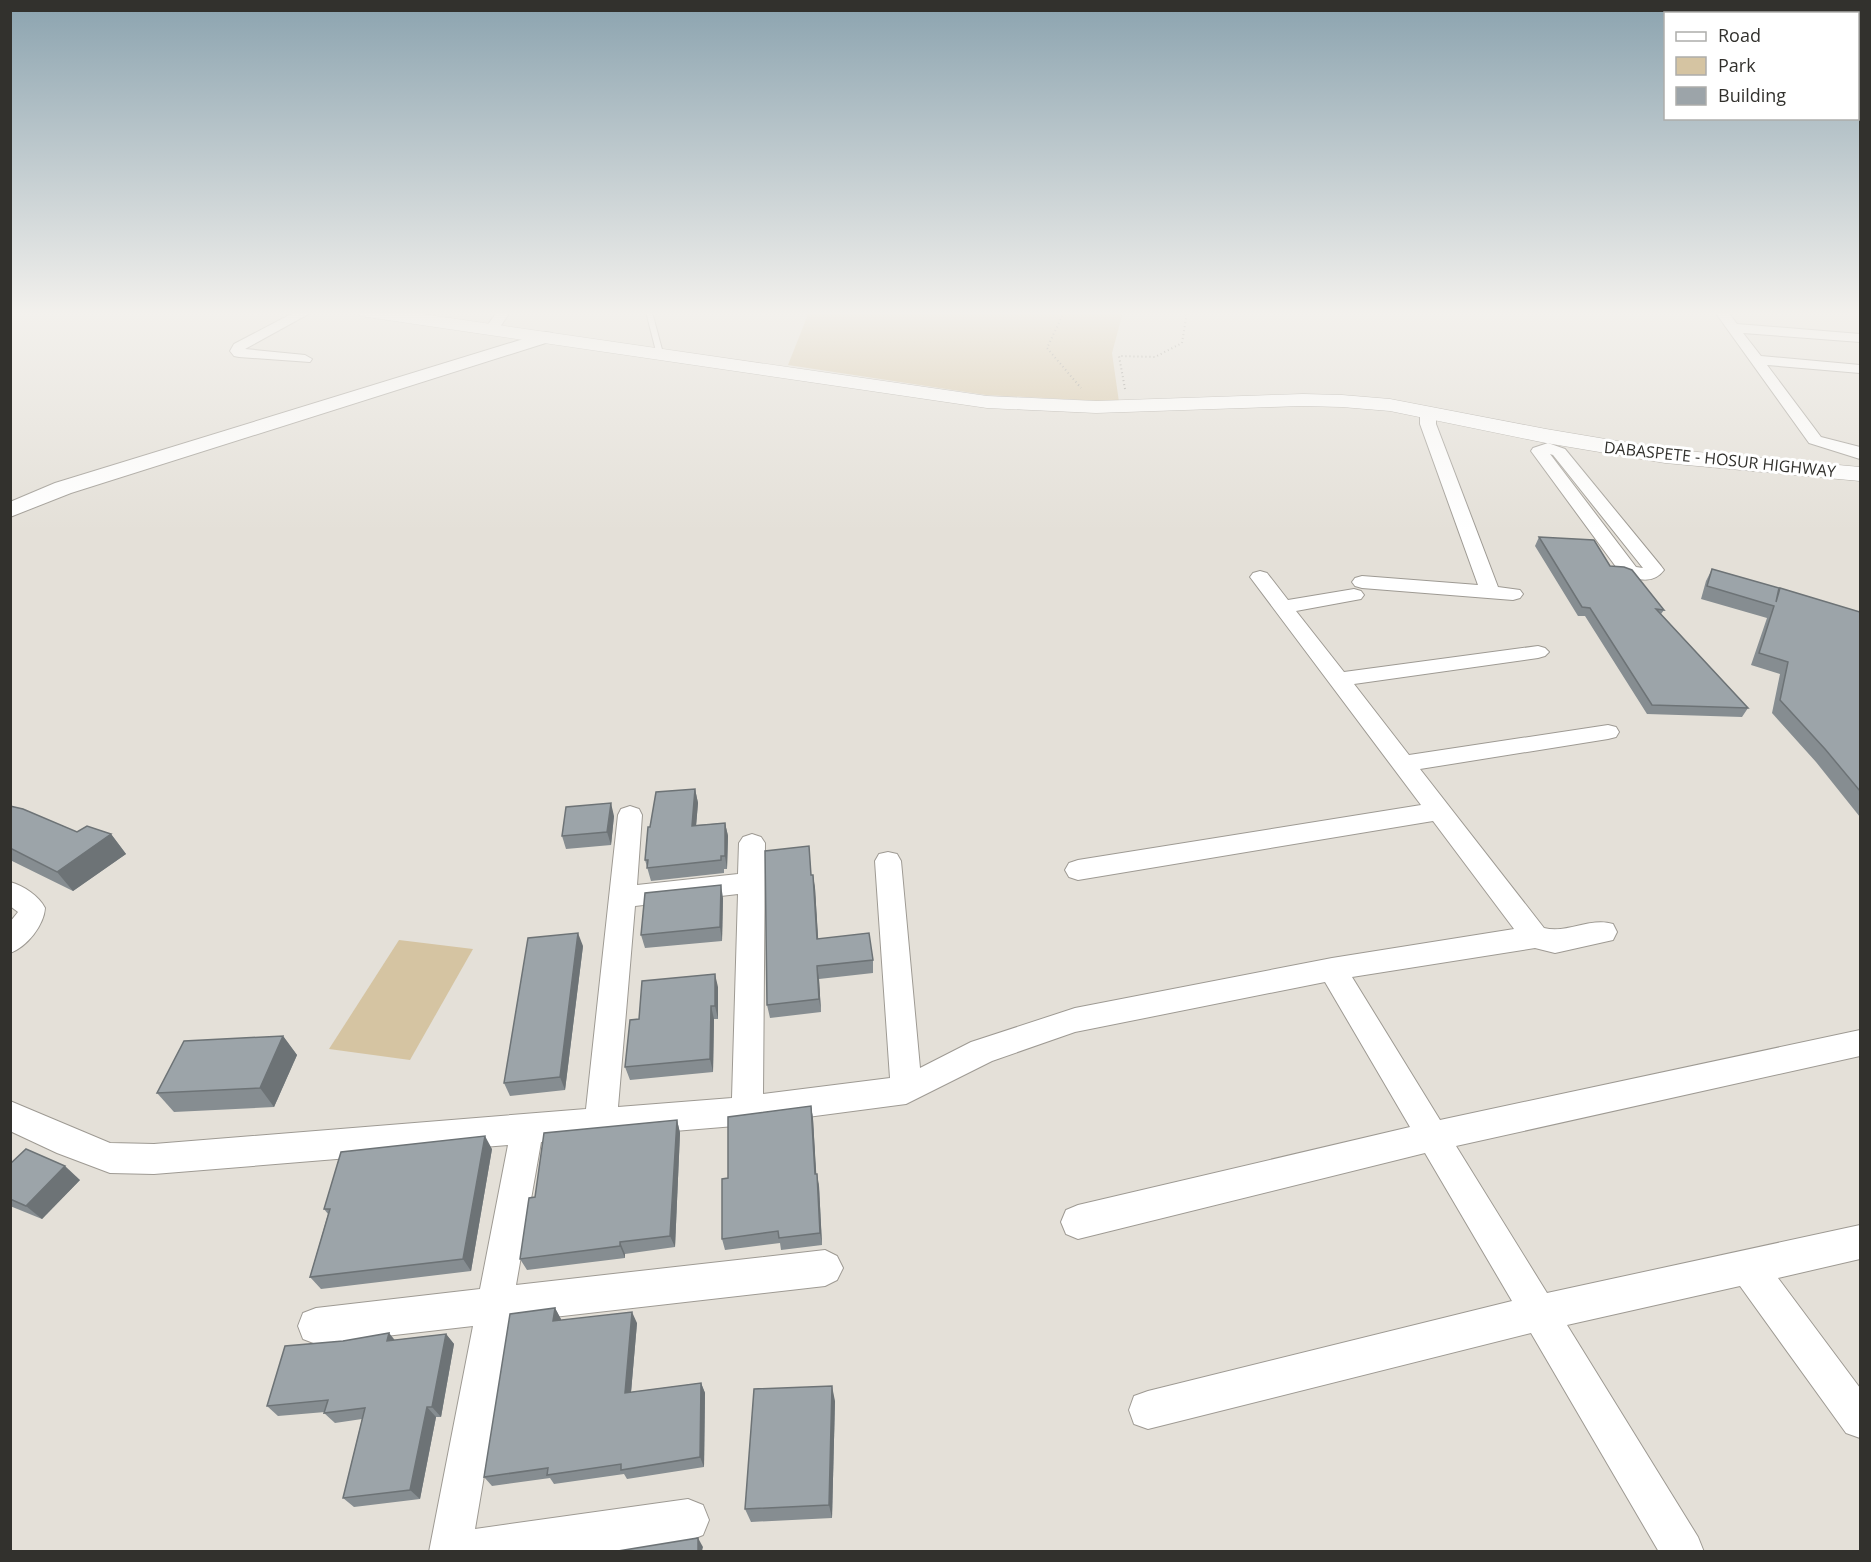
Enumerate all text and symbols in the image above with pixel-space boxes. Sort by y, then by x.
legend [1664,12,1859,120]
text: Road [1718,23,1761,47]
text: Park [1718,53,1756,77]
text: Building [1718,83,1786,107]
street label: DABASPETE - HOSUR HIGHWAY [1603,436,1837,482]

